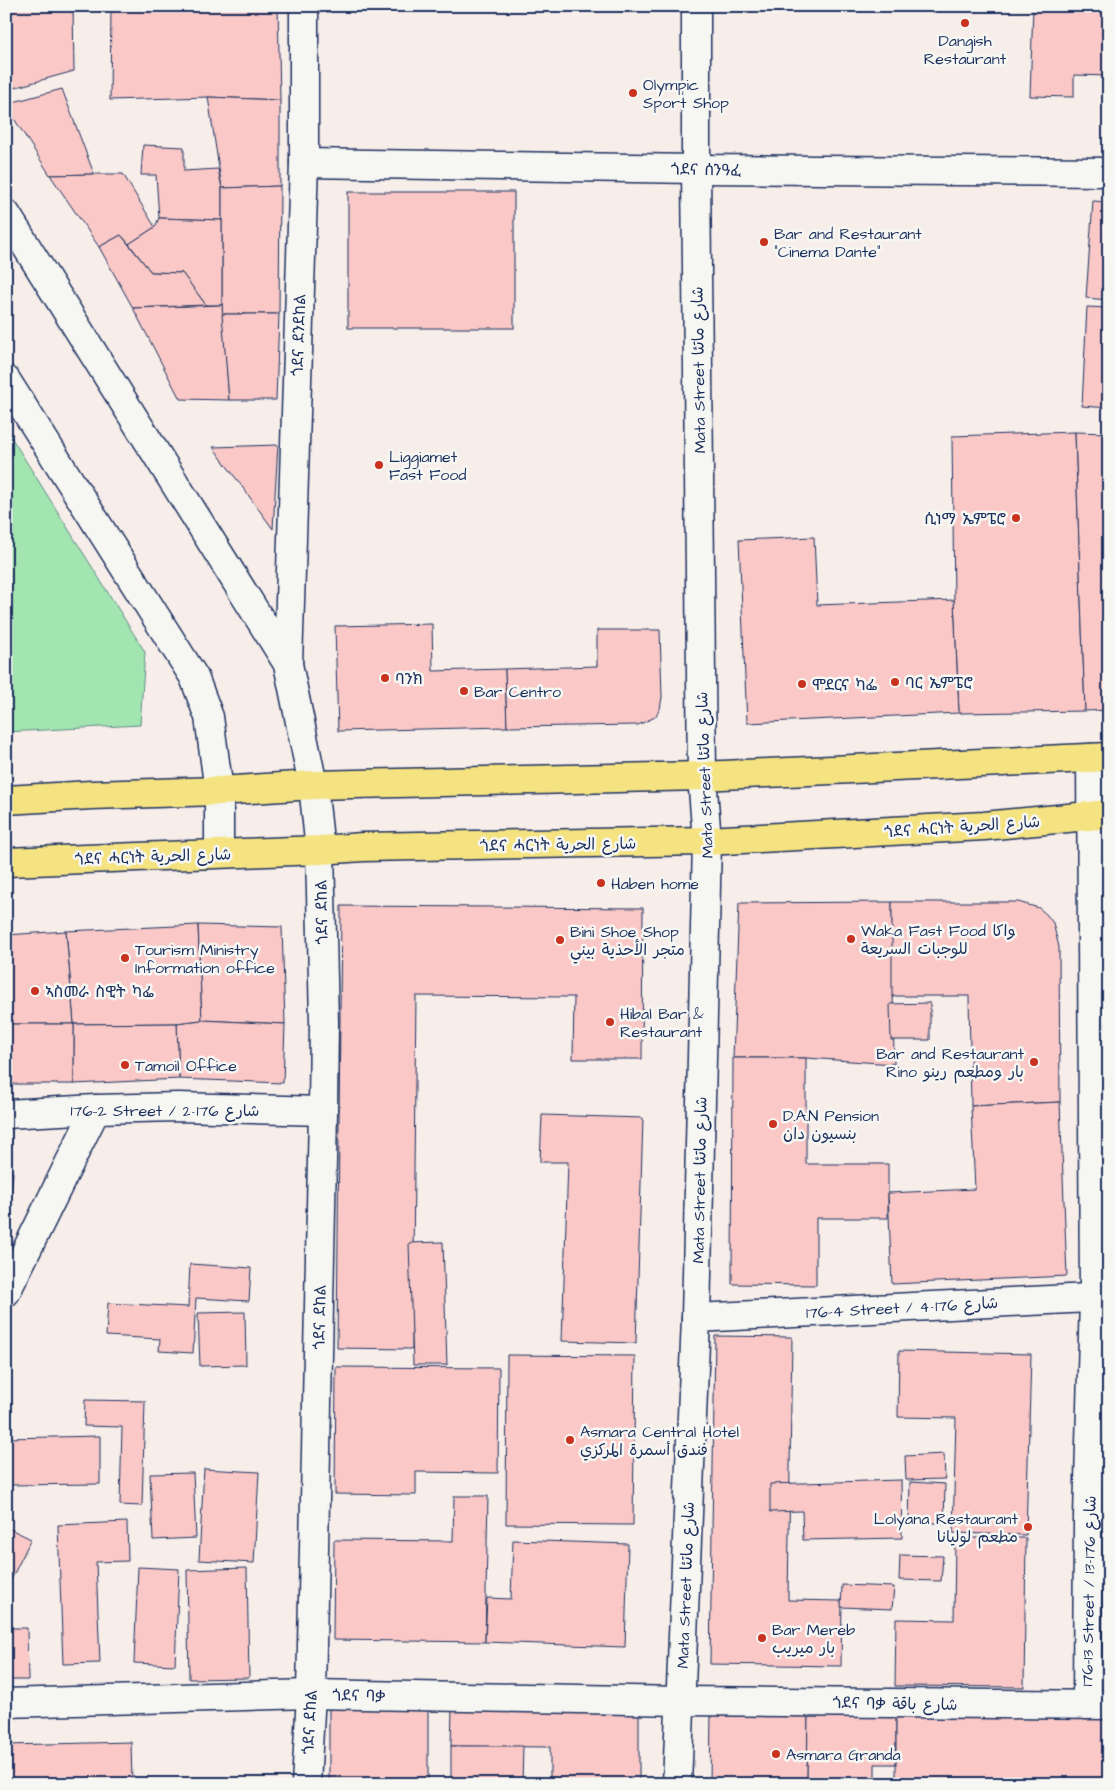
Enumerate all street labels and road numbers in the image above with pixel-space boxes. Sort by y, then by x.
street label: ጎደና ሰንዓፈ [671,158,742,182]
street label: Mata Street شارع ماتئا [687,286,711,454]
street label: ጎደና ደንደከል [287,293,311,376]
street label: Mata Street شارع ماتئا [691,691,719,859]
street label: ጎደና ሓርነት شارع الحرية [883,811,1041,843]
street label: ጎደና ሓርነት شارع الحرية [480,833,636,857]
street label: ጎደና ሓርነት شارع الحرية [75,843,232,871]
street label: ጎደና ደከል [310,879,334,944]
street label: Mata Street شارع ماتئا [688,1096,712,1264]
street label: 176-2 Street / شارع 176-2 [71,1100,259,1122]
street label: ጎደና ደከል [308,1284,332,1350]
street label: 176-4 Street / شارع 176-4 [805,1292,999,1324]
street label: 176-13 Street / شارع 176-13 [1076,1495,1102,1687]
street label: Mata Street شارع ماتئا [672,1501,700,1669]
street label: ጎደና ባቃ [332,1685,386,1707]
street label: ጎደና ደከል [297,1689,323,1755]
street label: ጎደና ባቃ شارع باقة [832,1692,958,1716]

